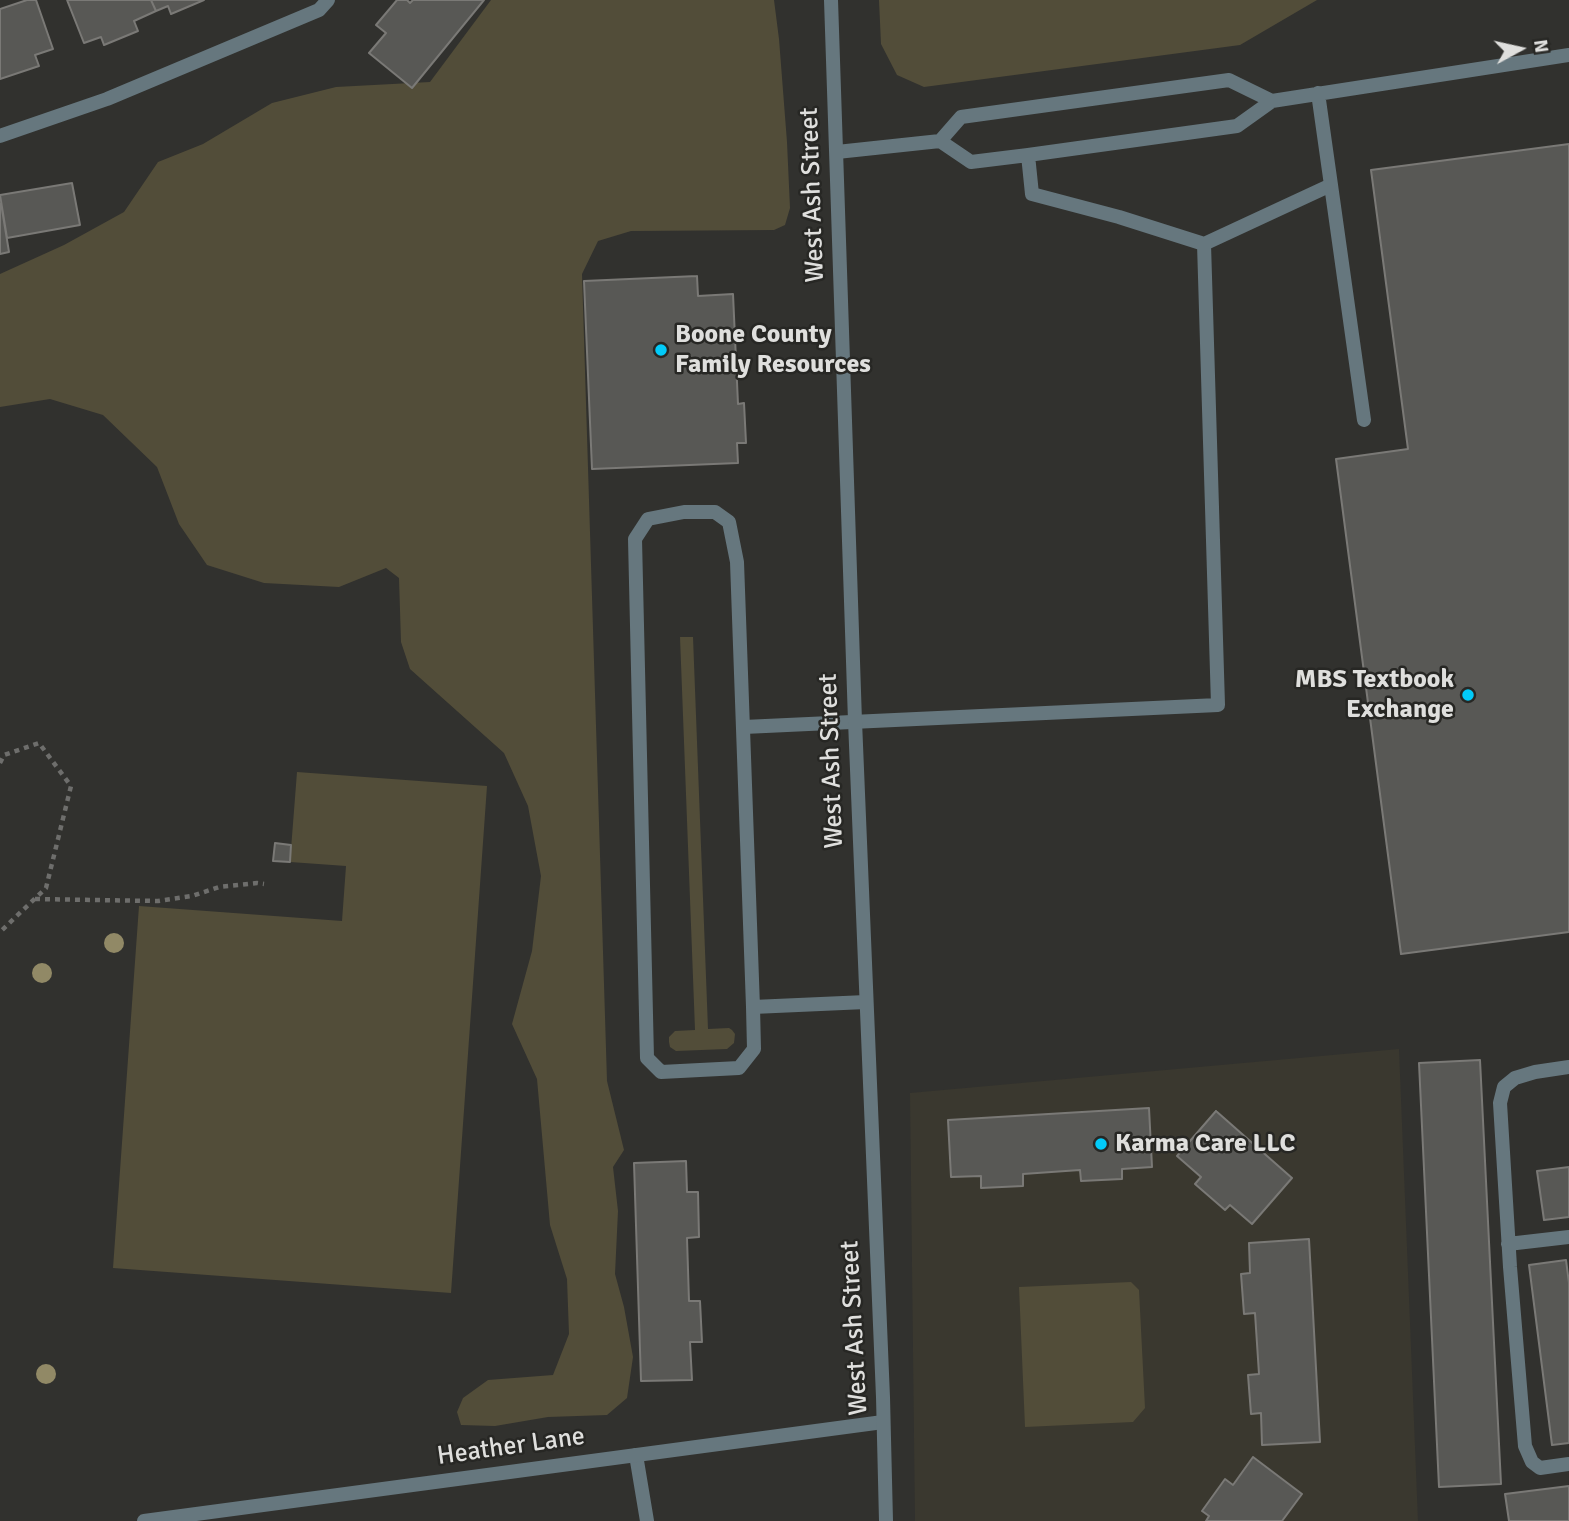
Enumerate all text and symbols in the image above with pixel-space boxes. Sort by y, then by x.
north arrow [1485,14,1555,84]
text: N [1528,38,1554,54]
street label: West Ash Street [794,107,832,283]
place label: Boone County Family Resources [675,319,871,380]
marker: Boone County Family Resources [653,342,669,358]
place label: MBS Textbook Exchange [1295,664,1454,726]
street label: West Ash Street [813,673,851,849]
marker: MBS Textbook Exchange [1460,687,1476,703]
place label: Karma Care LLC [1115,1128,1295,1160]
marker: Karma Care LLC [1093,1136,1109,1152]
street label: West Ash Street [835,1240,875,1416]
street label: Heather Lane [435,1421,587,1473]

